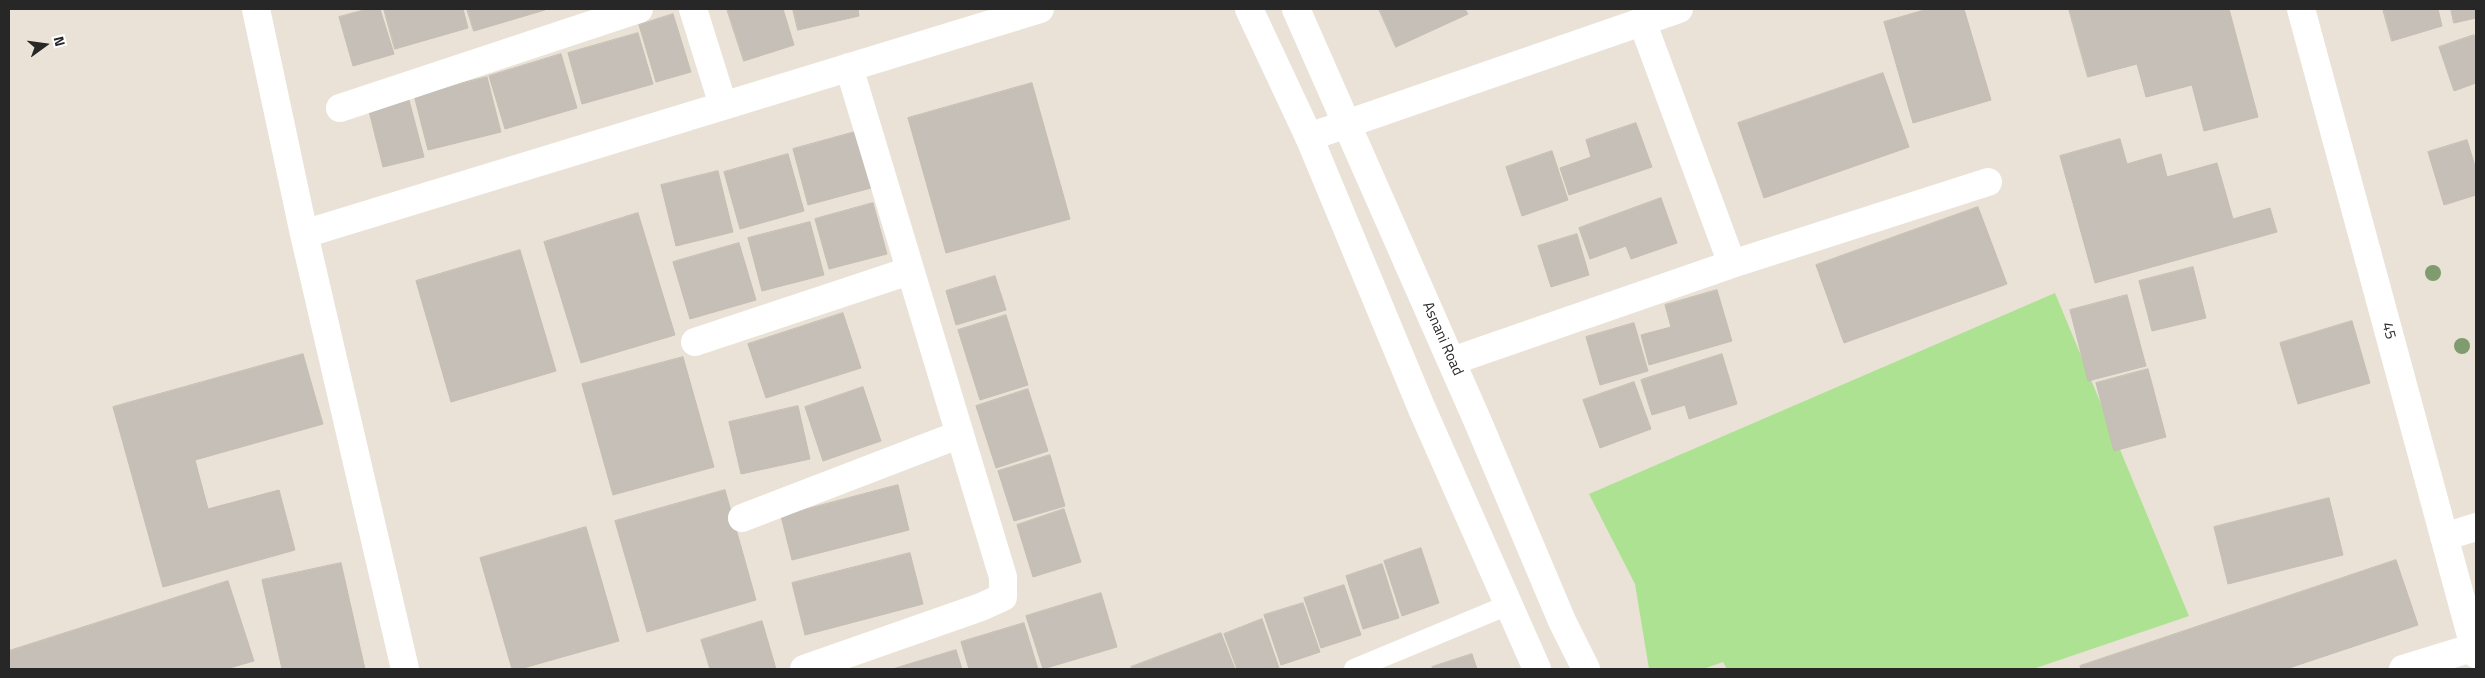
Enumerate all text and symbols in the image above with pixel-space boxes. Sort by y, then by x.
north arrow [20,20,70,70]
text: N [49,34,71,48]
street label: Asnani Road [1418,299,1466,379]
street label: 45 [2377,321,2399,341]

